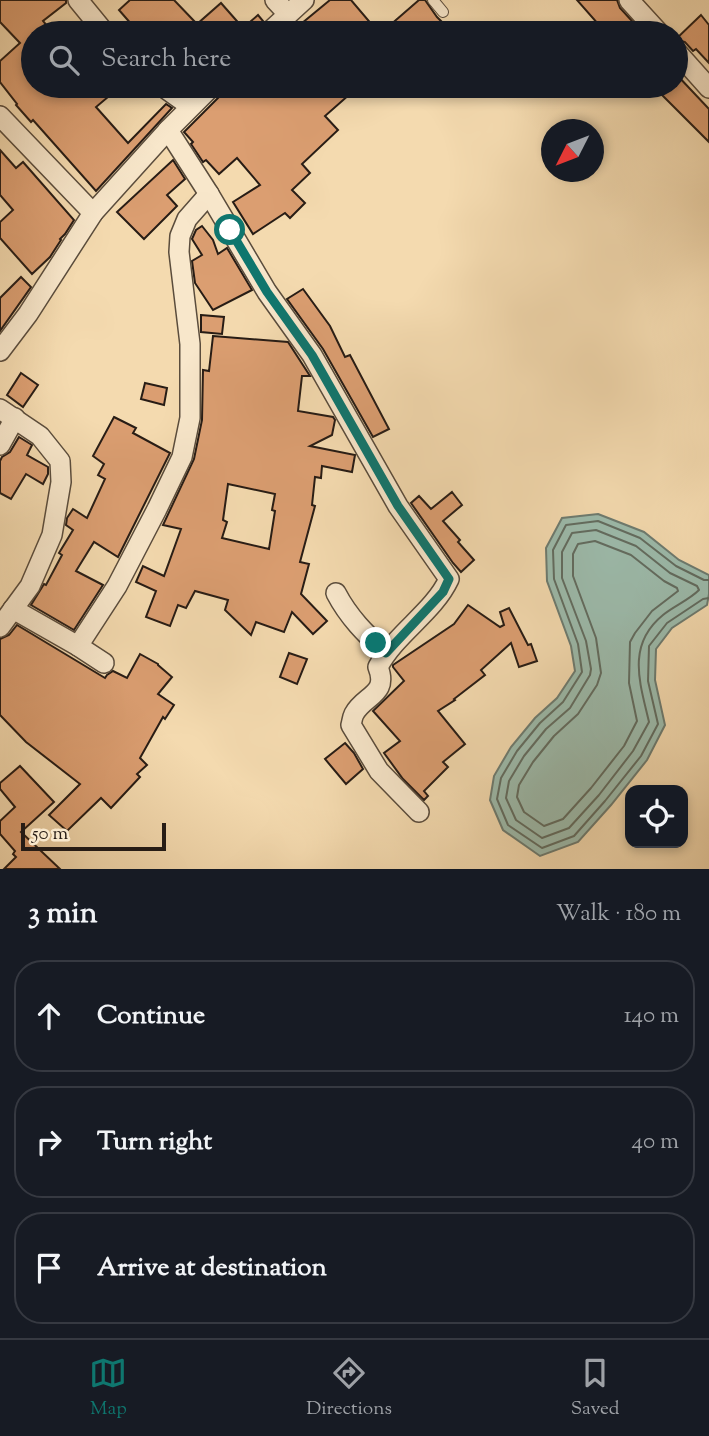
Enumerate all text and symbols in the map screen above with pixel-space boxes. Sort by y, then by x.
search box [21,21,688,98]
icon: search [45,41,83,79]
text: Search here [101,41,231,78]
north arrow [541,119,604,182]
route start [214,214,245,245]
route end [360,627,391,658]
map controls [625,785,688,848]
button: locate [625,785,688,848]
scale bar [21,820,166,852]
text: 50 m [32,821,68,848]
text: 3 min [28,893,98,936]
text: Walk · 180 m [556,898,681,931]
icon: ahead [30,997,68,1035]
text: Continue [97,998,205,1035]
text: 140 m [624,1000,679,1033]
icon: right [30,1123,68,1161]
text: Turn right [97,1124,212,1161]
text: 40 m [632,1126,679,1159]
icon: arrive [30,1249,68,1287]
text: Arrive at destination [97,1250,327,1287]
tab: Map [89,1354,127,1423]
tab: Directions [306,1354,392,1423]
tab: Saved [571,1354,620,1423]

